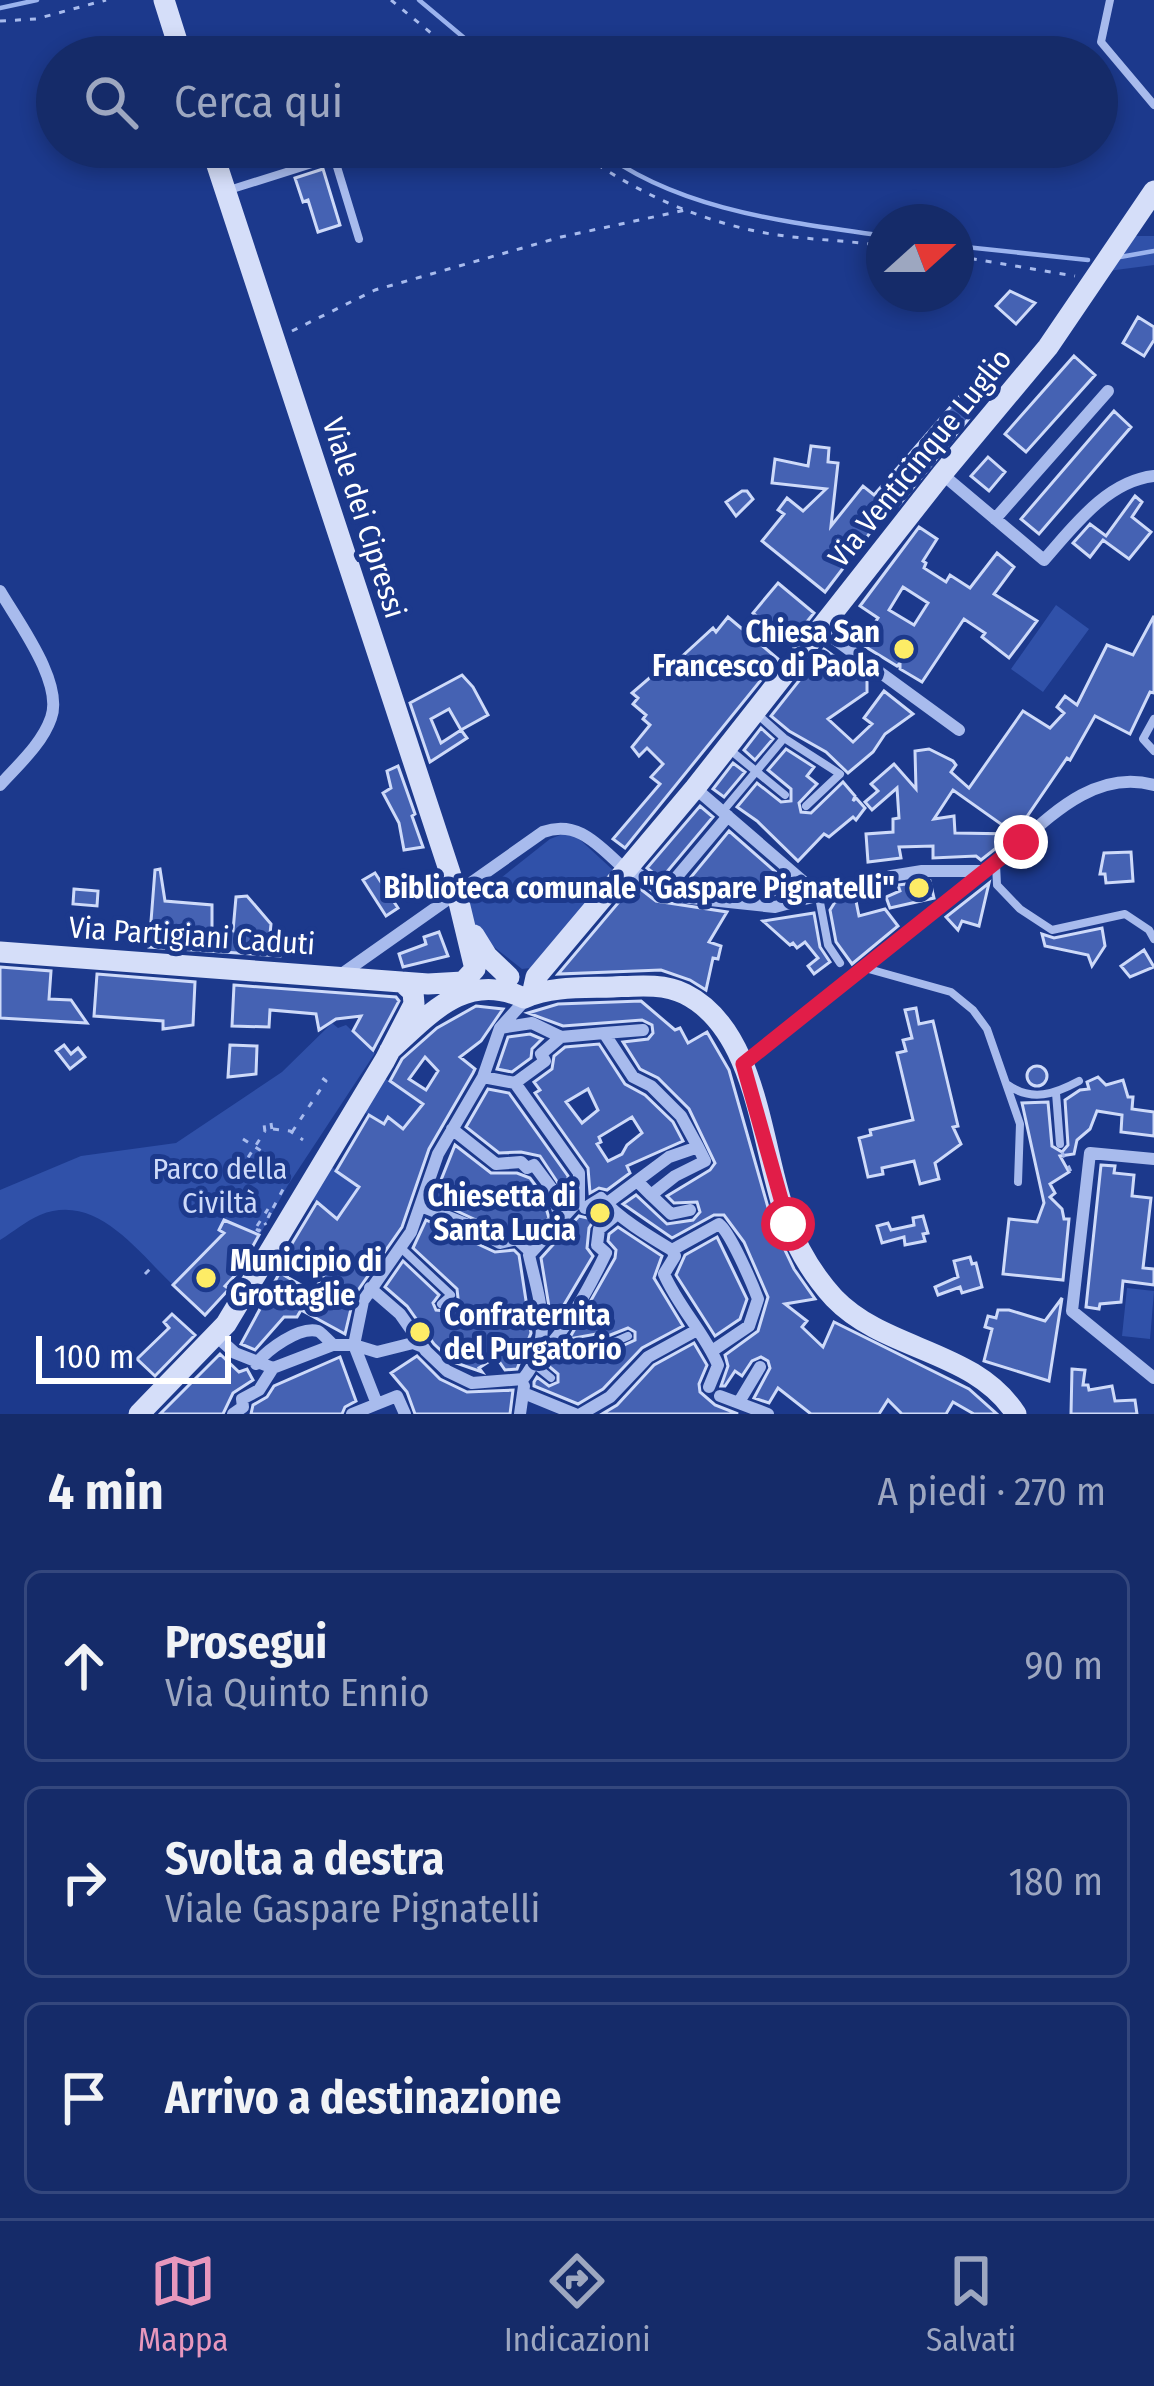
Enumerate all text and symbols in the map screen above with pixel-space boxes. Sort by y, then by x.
search box [36,36,1118,168]
icon: search [78,69,144,135]
text: Cerca qui [174,75,343,129]
north arrow [866,204,974,312]
street label: Via Venticinque Luglio [821,341,1019,575]
street label: Viale dei Cipressi [315,413,413,623]
place label: Chiesa San Francesco di Paola [652,614,880,684]
marker: Chiesa San Francesco di Paola [891,636,917,662]
route end [994,815,1048,869]
place label: Biblioteca comunale "Gaspare Pignatelli" [384,870,895,906]
marker: Biblioteca comunale "Gaspare Pignatelli" [906,875,932,901]
street label: Via Partigiani Caduti [68,909,316,963]
park label: Parco della Civiltà [153,1151,287,1221]
place label: Chiesetta di Santa Lucia [427,1178,576,1248]
route start [761,1197,815,1251]
marker: Chiesetta di Santa Lucia [587,1200,613,1226]
place label: Municipio di Grottaglie [230,1243,382,1313]
marker: Municipio di Grottaglie [193,1265,219,1291]
place label: Confraternita del Purgatorio [444,1297,622,1367]
marker: Confraternita del Purgatorio [407,1319,433,1345]
scale bar [36,1330,231,1383]
text: 100 m [54,1337,134,1377]
text: 4 min [48,1461,164,1523]
text: A piedi · 270 m [877,1469,1106,1515]
text: Prosegui [165,1616,327,1670]
icon: ahead [51,1633,117,1699]
text: 90 m [1025,1643,1103,1689]
text: Via Quinto Ennio [165,1670,429,1716]
text: Svolta a destra [165,1832,444,1886]
icon: right [51,1849,117,1915]
text: 180 m [1009,1859,1103,1905]
text: Viale Gaspare Pignatelli [165,1886,540,1932]
icon: arrive [51,2065,117,2131]
text: Arrivo a destinazione [165,2071,561,2125]
tab: Mappa [138,2248,228,2360]
tab: Indicazioni [504,2248,650,2360]
tab: Salvati [926,2248,1016,2360]

